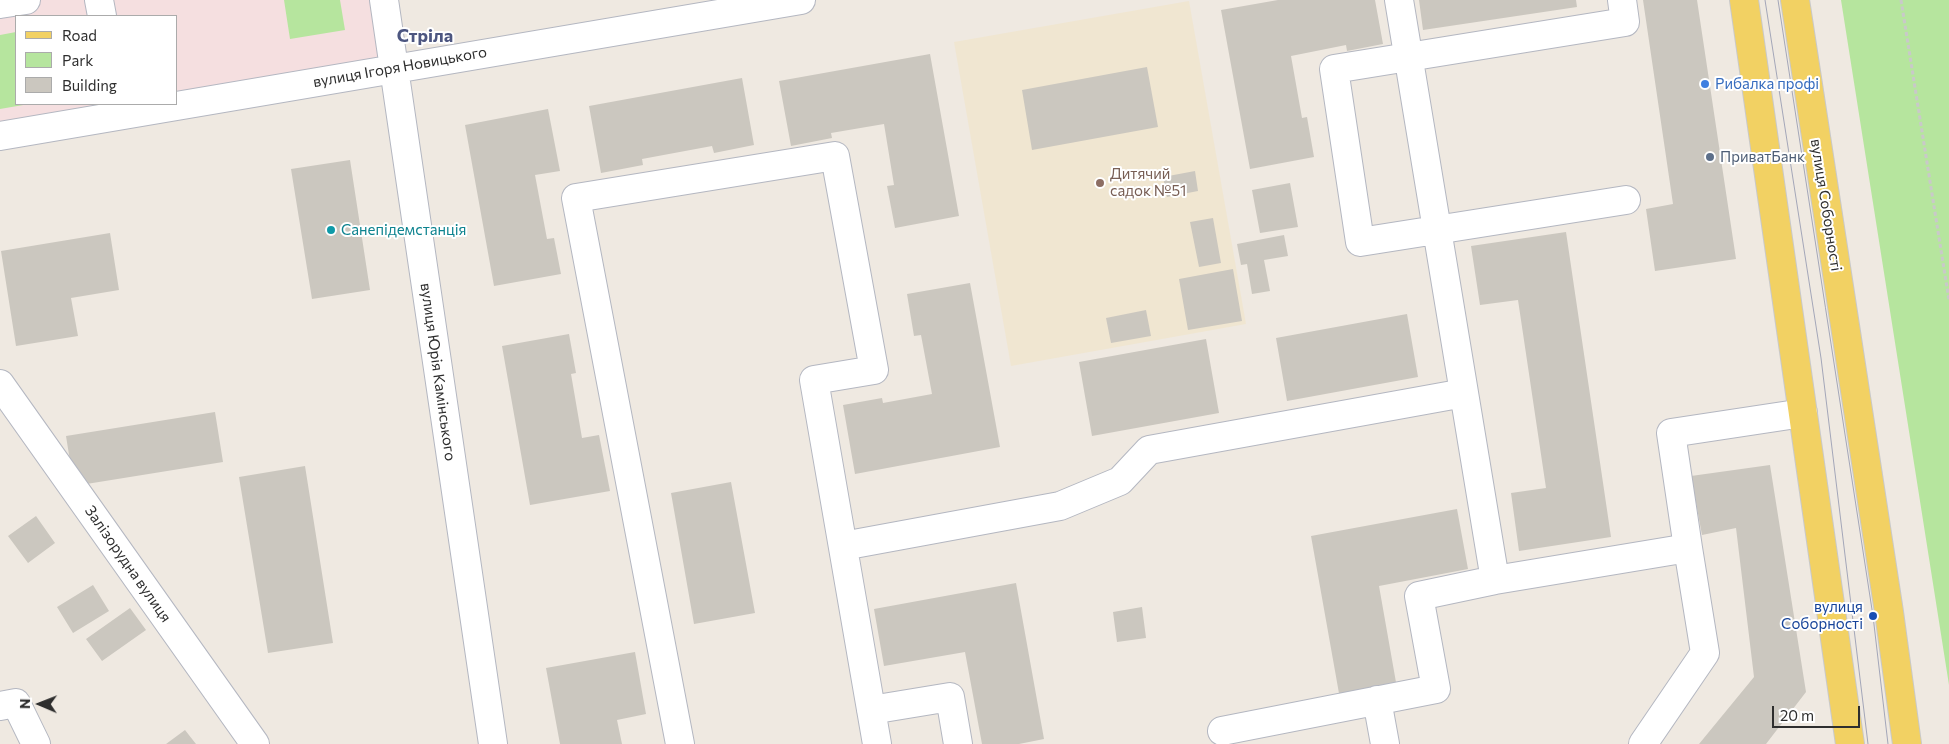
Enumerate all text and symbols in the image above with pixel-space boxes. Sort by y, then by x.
legend [15,15,178,105]
district label: Стріла [397,25,453,47]
text: Road [62,26,97,44]
street label: вулиця Ігоря Новицького [312,43,488,91]
text: Park [62,51,93,69]
place label: Рибалка профі [1715,75,1819,93]
text: Building [62,76,117,94]
marker: Рибалка профі [1699,78,1711,90]
street label: вулиця Соборності [1807,138,1845,272]
place label: ПриватБанк [1720,148,1805,166]
marker: ПриватБанк [1704,151,1716,163]
place label: Дитячий садок №51 [1110,165,1186,200]
marker: Дитячий садок №51 [1094,177,1106,189]
place label: Санепідемстанція [341,221,466,239]
marker: Санепідемстанція [325,224,337,236]
street label: вулиця Юрія Камінського [417,282,459,462]
street label: Залізорудна вулиця [81,502,175,626]
place label: вулиця Соборності [1781,598,1863,633]
marker: вулиця Соборності [1867,610,1879,622]
north arrow [15,679,65,729]
scale bar [1774,696,1862,728]
text: N [16,698,33,709]
text: 20 m [1780,706,1814,724]

